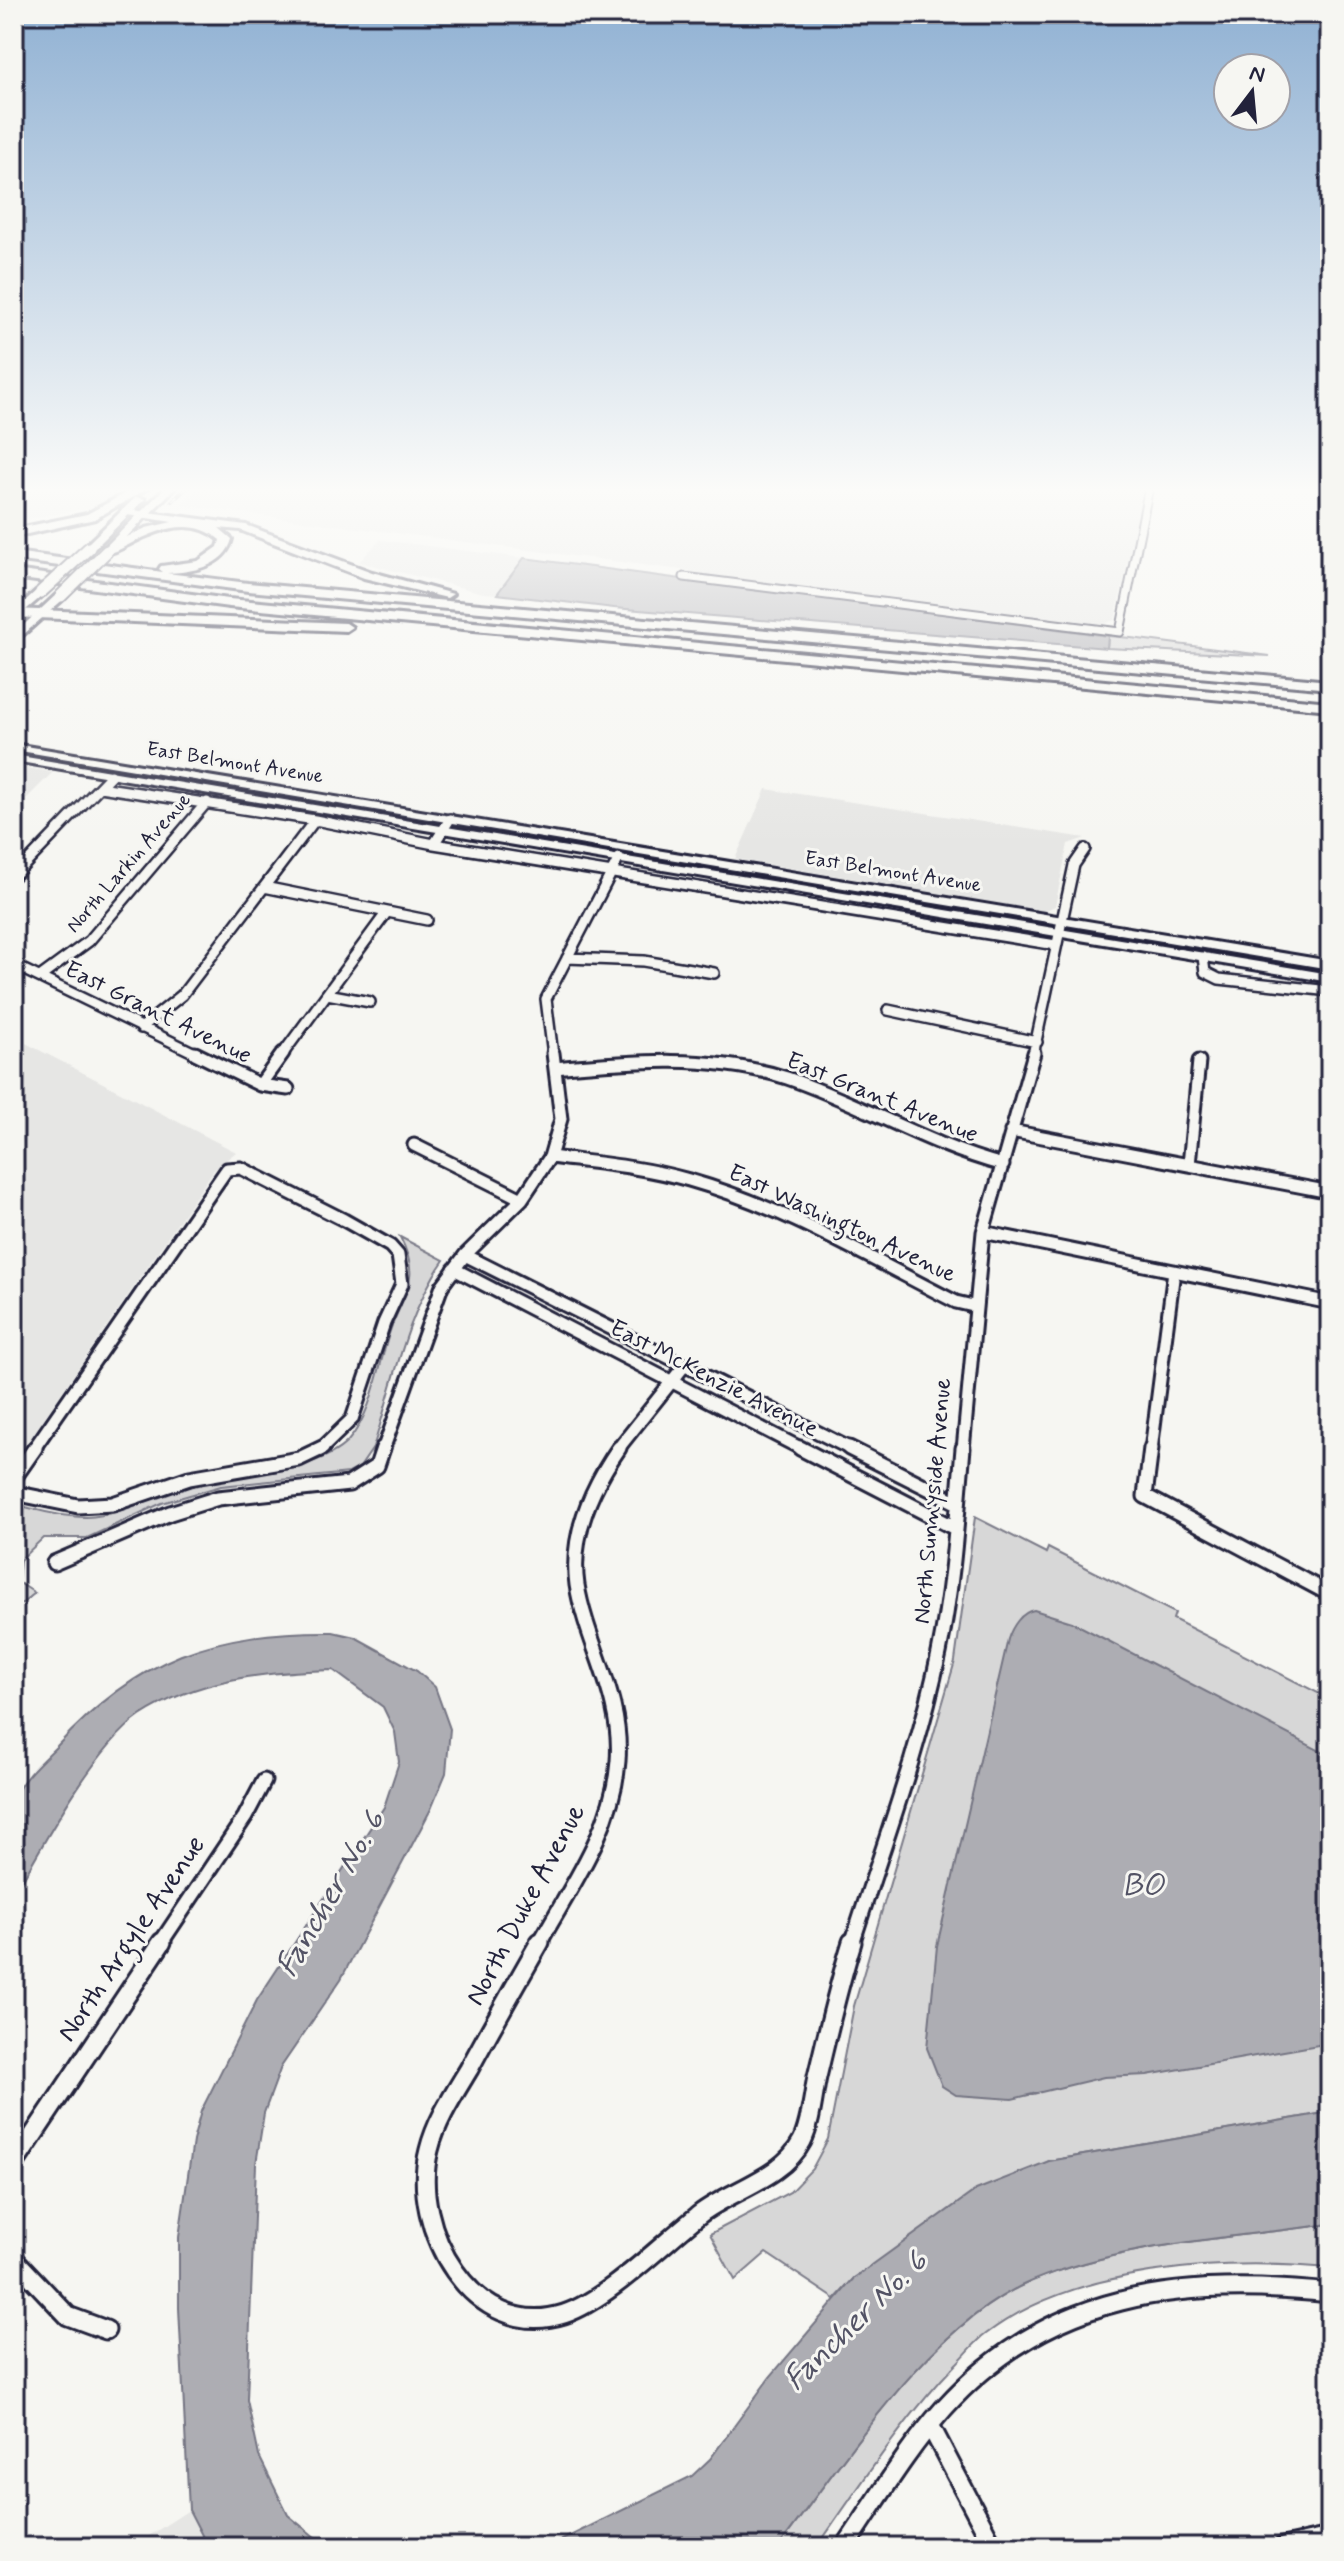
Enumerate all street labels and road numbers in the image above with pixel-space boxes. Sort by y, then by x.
street label: East Belmont Avenue [145,736,325,790]
street label: North Larkin Avenue [60,787,198,939]
street label: East Belmont Avenue [803,845,983,899]
street label: East Grant Avenue [59,954,257,1072]
street label: East Grant Avenue [782,1045,982,1151]
street label: East Washington Avenue [722,1157,961,1293]
street label: East McKenzie Avenue [604,1313,824,1445]
street label: North Sunnyside Avenue [907,1377,959,1625]
street label: North Duke Avenue [457,1798,595,2012]
street label: North Argyle Avenue [49,1829,217,2051]

